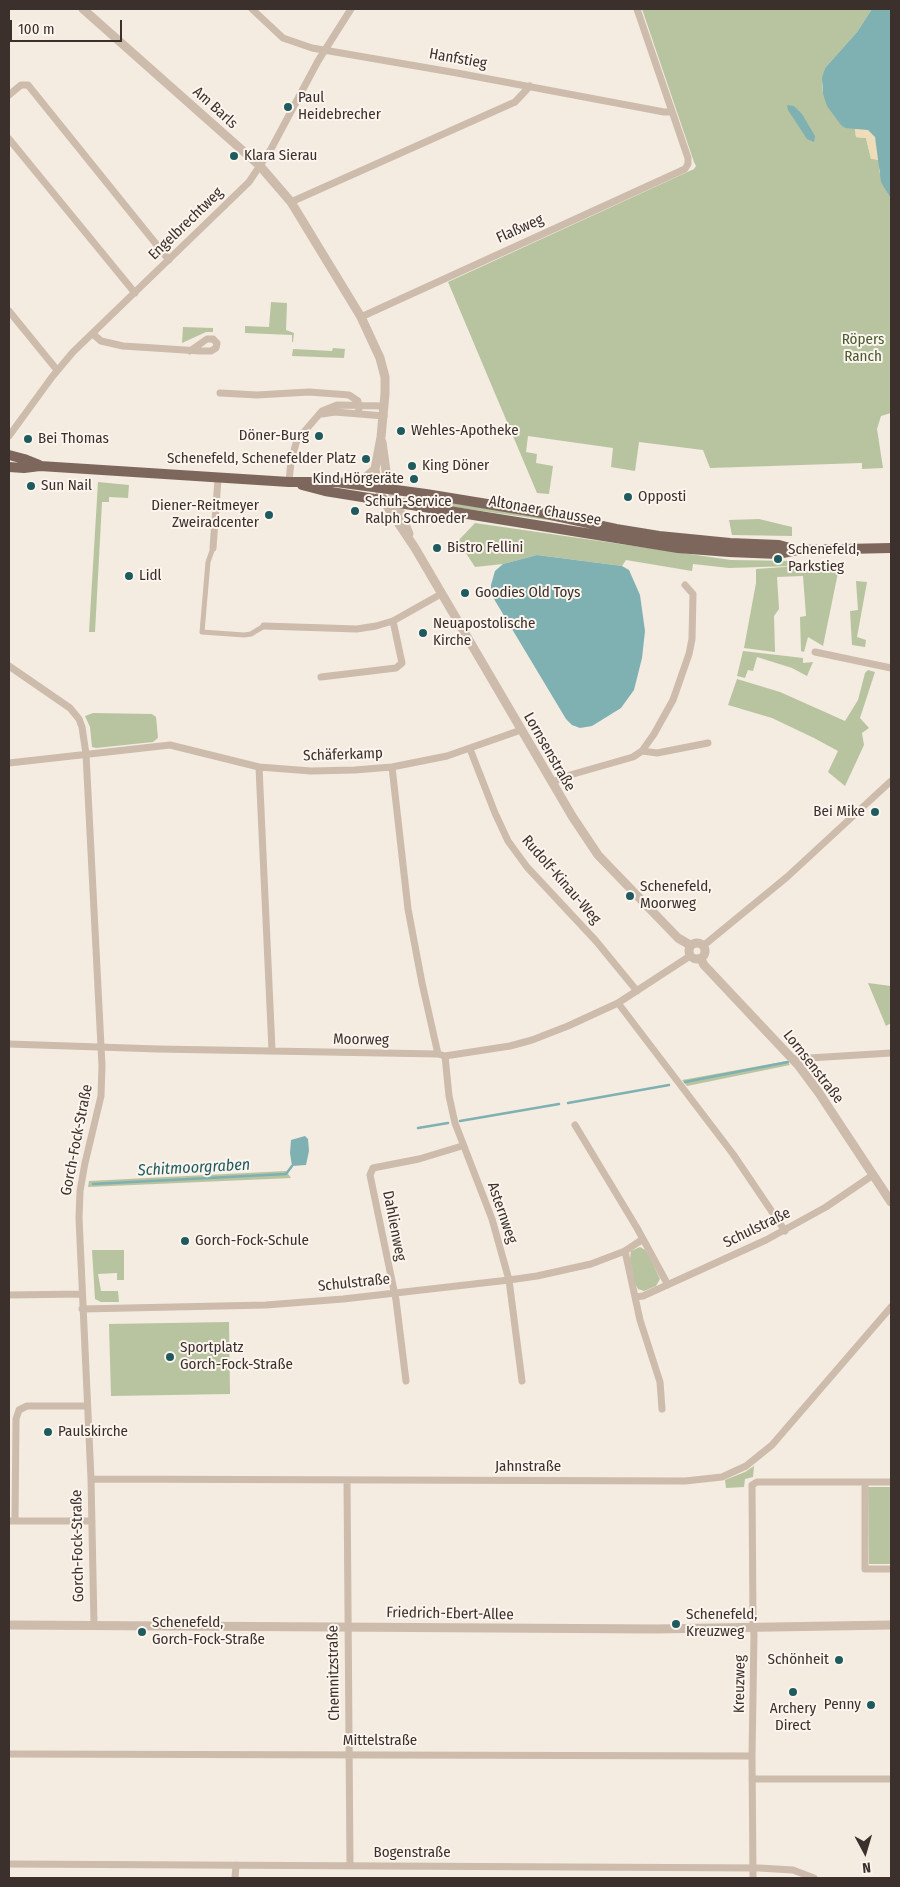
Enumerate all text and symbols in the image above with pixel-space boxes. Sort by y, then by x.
scale bar [12,10,125,42]
text: 100 m [18,20,55,38]
street label: Hanfstieg [428,45,488,73]
street label: Am Barls [189,83,241,133]
place label: Paul Heidebrecher [298,89,381,124]
marker: Paul Heidebrecher [282,101,294,113]
place label: Klara Sierau [244,147,317,165]
marker: Klara Sierau [228,150,240,162]
street label: Engelbrechtweg [145,184,227,264]
street label: Flaßweg [494,211,546,247]
park label: Röpers Ranch [842,331,884,366]
place label: Wehles-Apotheke [411,422,519,440]
marker: Wehles-Apotheke [395,425,407,437]
place label: Döner-Burg [239,427,309,445]
place label: Bei Thomas [38,430,109,448]
marker: Döner-Burg [313,430,325,442]
marker: Bei Thomas [22,433,34,445]
place label: Schenefeld, Schenefelder Platz [167,450,356,468]
marker: Schenefeld, Schenefelder Platz [360,453,372,465]
place label: King Döner [422,457,489,475]
marker: King Döner [406,460,418,472]
place label: Kind Hörgeräte [312,470,404,488]
marker: Kind Hörgeräte [408,473,420,485]
place label: Sun Nail [41,477,92,495]
marker: Sun Nail [25,480,37,492]
place label: Opposti [638,488,686,506]
marker: Opposti [622,491,634,503]
street label: Altonaer Chaussee [487,492,603,530]
place label: Schuh-Service Ralph Schroeder [365,493,466,528]
place label: Diener-Reitmeyer Zweiradcenter [151,497,259,532]
marker: Schuh-Service Ralph Schroeder [349,505,361,517]
marker: Diener-Reitmeyer Zweiradcenter [263,509,275,521]
place label: Bistro Fellini [447,539,523,557]
place label: Schenefeld, Parkstieg [788,541,859,576]
marker: Bistro Fellini [431,542,443,554]
marker: Schenefeld, Parkstieg [772,553,784,565]
place label: Lidl [139,567,161,585]
marker: Lidl [123,570,135,582]
place label: Goodies Old Toys [475,584,580,602]
marker: Goodies Old Toys [459,587,471,599]
place label: Neuapostolische Kirche [433,615,535,650]
marker: Neuapostolische Kirche [417,627,429,639]
street label: Lornsenstraße [519,709,579,795]
street label: Schäferkamp [303,745,383,765]
place label: Bei Mike [813,803,865,821]
marker: Bei Mike [869,806,881,818]
street label: Rudolf-Kinau-Weg [518,832,604,928]
place label: Schenefeld, Moorweg [640,878,711,913]
marker: Schenefeld, Moorweg [624,890,636,902]
street label: Lornsenstraße [779,1027,847,1107]
street label: Moorweg [333,1031,389,1049]
street label: Gorch-Fock-Straße [57,1083,97,1197]
water label: Schitmoorgraben [137,1155,251,1181]
street label: Asternweg [483,1180,521,1246]
street label: Dahlienweg [378,1189,410,1263]
street label: Schulstraße [721,1204,793,1252]
place label: Gorch-Fock-Schule [195,1232,309,1250]
marker: Gorch-Fock-Schule [179,1235,191,1247]
street label: Schulstraße [317,1270,391,1296]
place label: Sportplatz Gorch-Fock-Straße [180,1339,293,1374]
marker: Sportplatz Gorch-Fock-Straße [164,1351,176,1363]
place label: Paulskirche [58,1423,128,1441]
marker: Paulskirche [42,1426,54,1438]
street label: Jahnstraße [495,1458,561,1476]
street label: Gorch-Fock-Straße [68,1489,88,1603]
street label: Friedrich-Ebert-Allee [386,1604,514,1624]
place label: Schenefeld, Kreuzweg [686,1606,757,1641]
place label: Schenefeld, Gorch-Fock-Straße [152,1614,265,1649]
marker: Schenefeld, Kreuzweg [670,1618,682,1630]
street label: Chemnitzstraße [324,1625,344,1721]
marker: Schenefeld, Gorch-Fock-Straße [136,1626,148,1638]
place label: Schönheit [767,1651,829,1669]
marker: Schönheit [833,1654,845,1666]
street label: Kreuzweg [730,1655,750,1713]
marker: Archery Direct [787,1686,799,1698]
place label: Penny [824,1696,861,1714]
marker: Penny [865,1699,877,1711]
place label: Archery Direct [770,1700,816,1735]
street label: Mittelstraße [343,1732,417,1750]
north arrow [840,1827,890,1877]
street label: Bogenstraße [373,1844,451,1862]
text: N [862,1859,872,1876]

